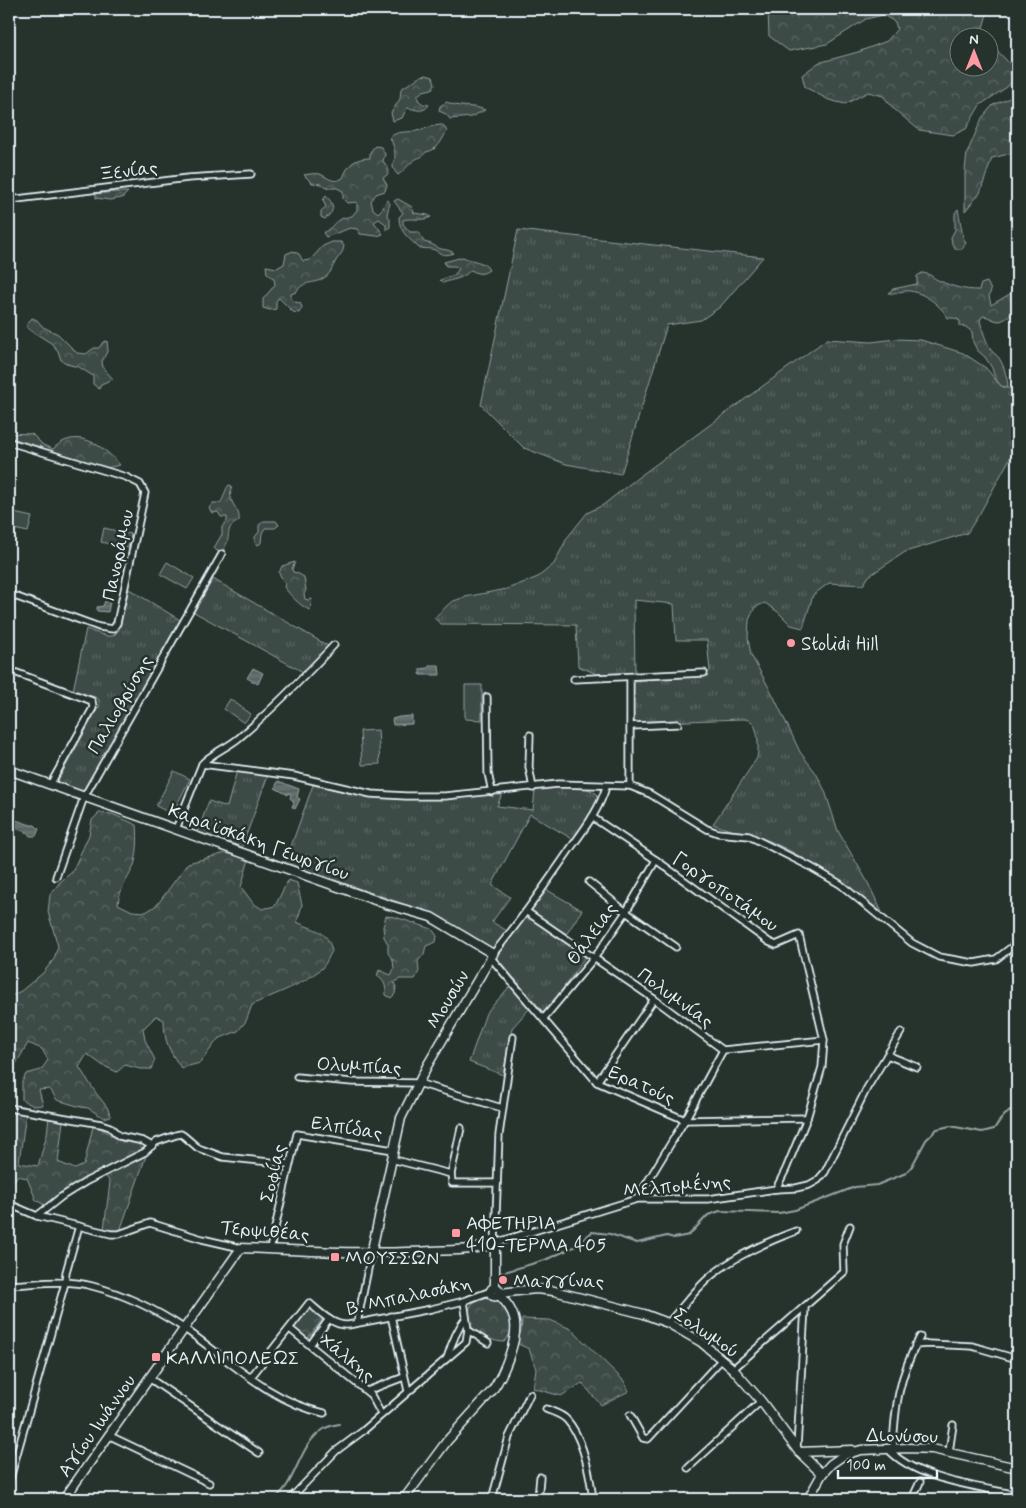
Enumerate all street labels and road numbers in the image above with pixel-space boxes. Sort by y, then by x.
street label: Ξενίας [97,155,159,187]
street label: Πανοράμου [97,507,140,603]
street label: Παλιοβρύσης [82,651,159,759]
street label: Καραϊσκάκη Γεωργίου [165,798,352,887]
street label: Γοργοποτάμου [667,846,783,938]
street label: Θάλειας [561,898,623,970]
street label: Πολυμνίας [632,962,718,1034]
street label: Μουσών [421,966,476,1034]
street label: Ολυμπίας [316,1052,402,1081]
street label: Ερατούς [604,1060,679,1111]
street label: Ελπίδας [309,1111,384,1146]
street label: Σοφίας [255,1142,292,1205]
street label: Μελπομένης [622,1169,732,1204]
street label: Τερψιθέας [219,1215,310,1248]
street label: Β. Μπαλασάκη [345,1271,474,1322]
street label: Σολωμού [669,1302,744,1364]
street label: Χάλκης [314,1328,380,1388]
street label: Αγίου Ιωάννου [53,1370,142,1482]
street label: Διονύσου [866,1423,938,1450]

